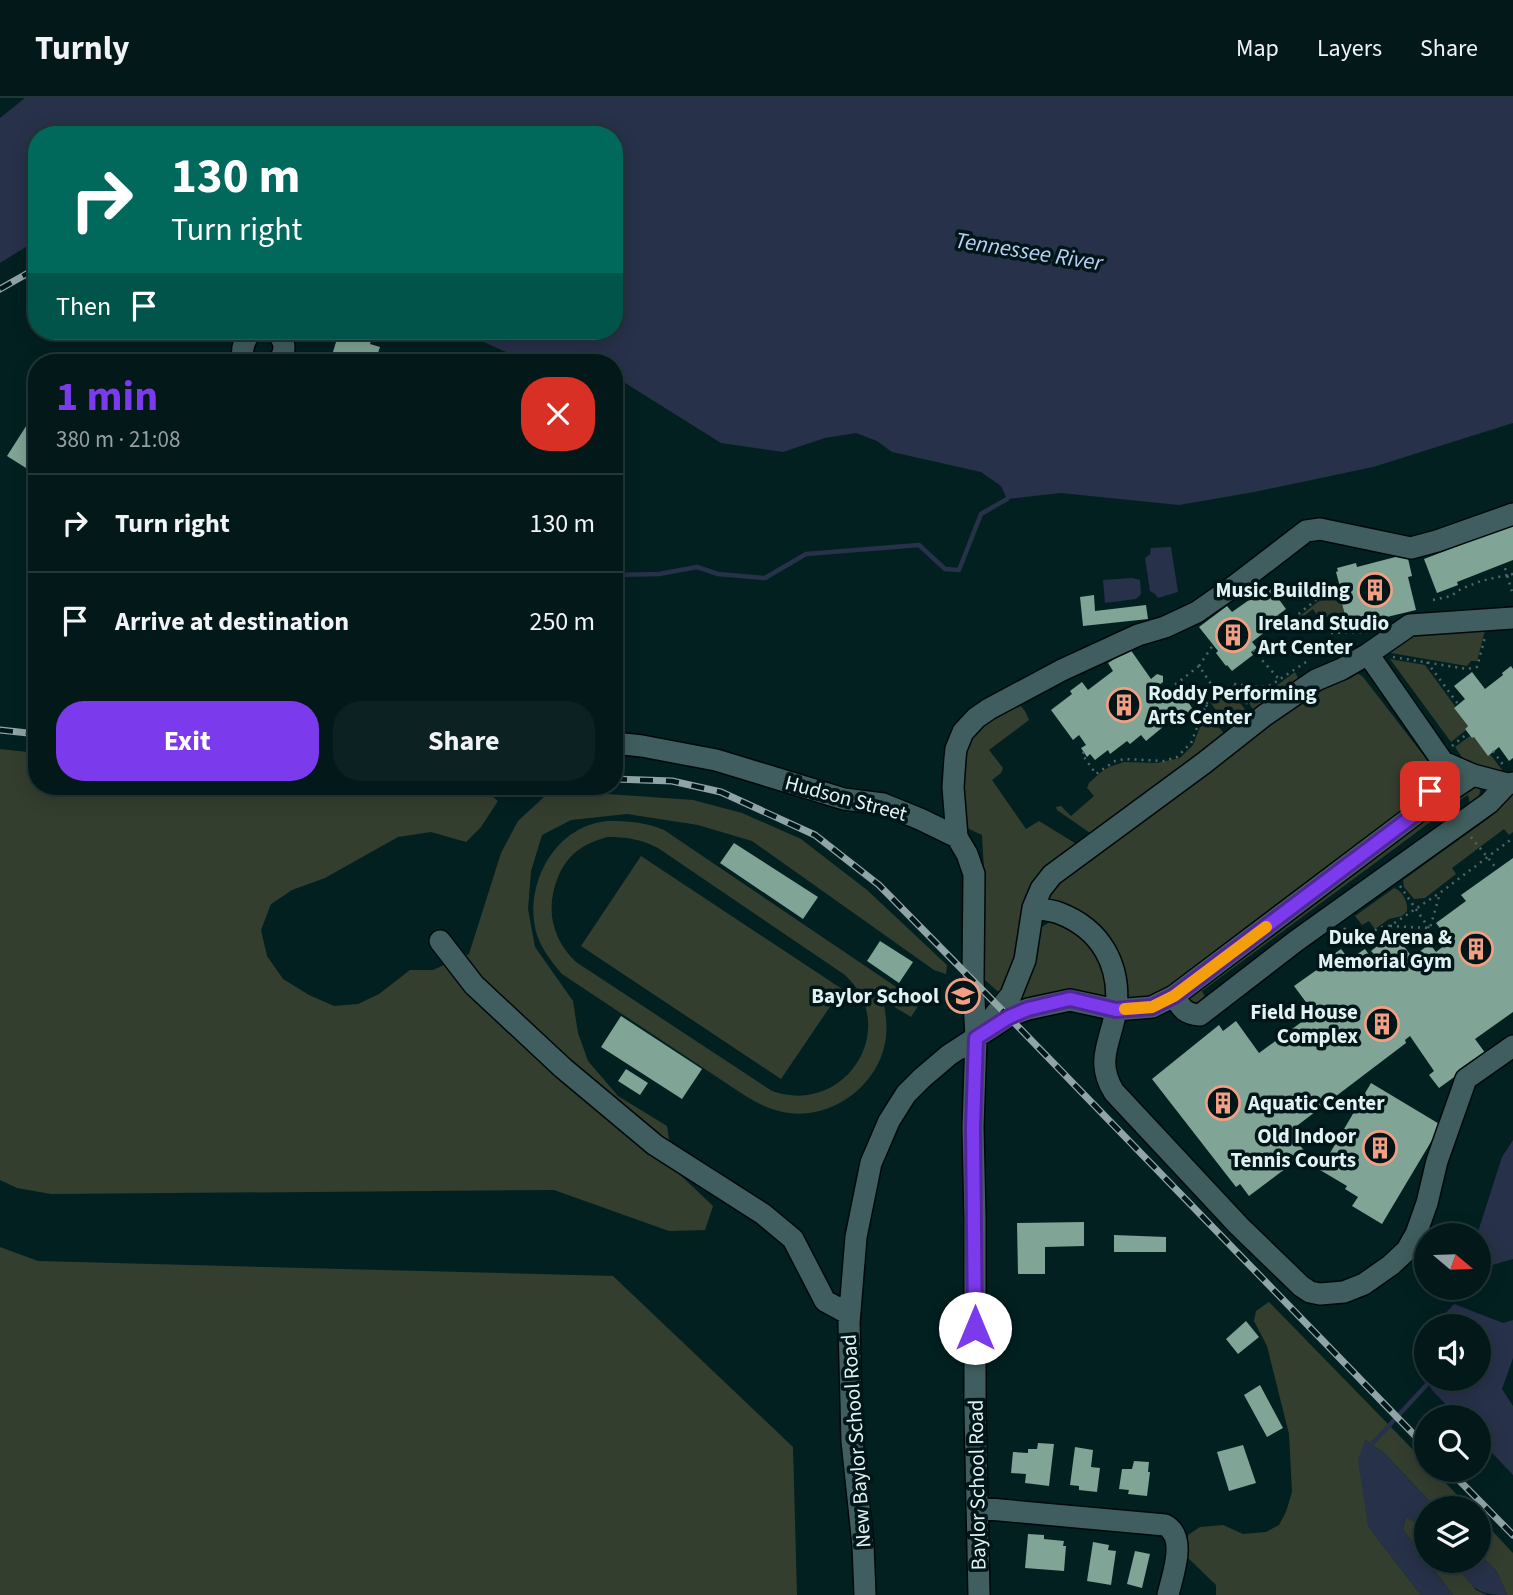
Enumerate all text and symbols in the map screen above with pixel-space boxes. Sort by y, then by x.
text: Turnly [35,25,129,72]
text: Map [1236,31,1279,66]
text: Layers [1317,31,1382,66]
text: Share [1420,31,1478,66]
text: 130 m [171,142,300,212]
icon: right [56,154,147,245]
text: Turn right [171,207,302,253]
water label: Tennessee River [953,224,1106,280]
icon: arrive [125,287,163,325]
text: Then [56,288,111,325]
text: 1 min [56,367,158,427]
button: close [521,377,595,451]
text: 380 m · 21:08 [56,423,180,456]
icon: right [56,504,94,542]
text: Turn right [115,505,230,542]
text: 130 m [529,505,595,542]
building icon: Music Building [1356,571,1394,609]
place label: Music Building [1215,575,1350,605]
icon: arrive [56,602,94,640]
text: Arrive at destination [115,603,349,640]
text: 250 m [529,603,595,640]
place label: Ireland Studio Art Center [1257,608,1389,662]
building icon: Ireland Studio Art Center [1214,616,1252,654]
place label: Roddy Performing Arts Center [1147,678,1317,732]
building icon: Roddy Performing Arts Center [1105,686,1143,724]
button: Exit [56,701,319,781]
button: Share [333,701,595,781]
pin [1400,761,1460,821]
street label: Hudson Street [782,767,910,829]
icon: arrive [1411,772,1449,810]
place label: Duke Arena & Memorial Gym [1318,922,1452,976]
building icon: Duke Arena & Memorial Gym [1457,930,1495,968]
school or university icon: Baylor School [944,977,982,1015]
place label: Baylor School [811,981,939,1011]
place label: Field House Complex [1250,997,1358,1051]
building icon: Field House Complex [1363,1005,1401,1043]
building icon: Aquatic Center [1204,1084,1242,1122]
place label: Aquatic Center [1247,1088,1385,1118]
place label: Old Indoor Tennis Courts [1230,1121,1357,1175]
building icon: Old Indoor Tennis Courts [1361,1129,1399,1167]
north arrow [1414,1223,1491,1300]
map controls [1414,1223,1491,1573]
position arrow [938,1291,1012,1365]
button: sound [1414,1314,1491,1391]
street label: New Baylor School Road [834,1333,878,1549]
street label: Baylor School Road [961,1399,993,1571]
button: search [1414,1405,1491,1482]
button: layers [1414,1496,1491,1573]

